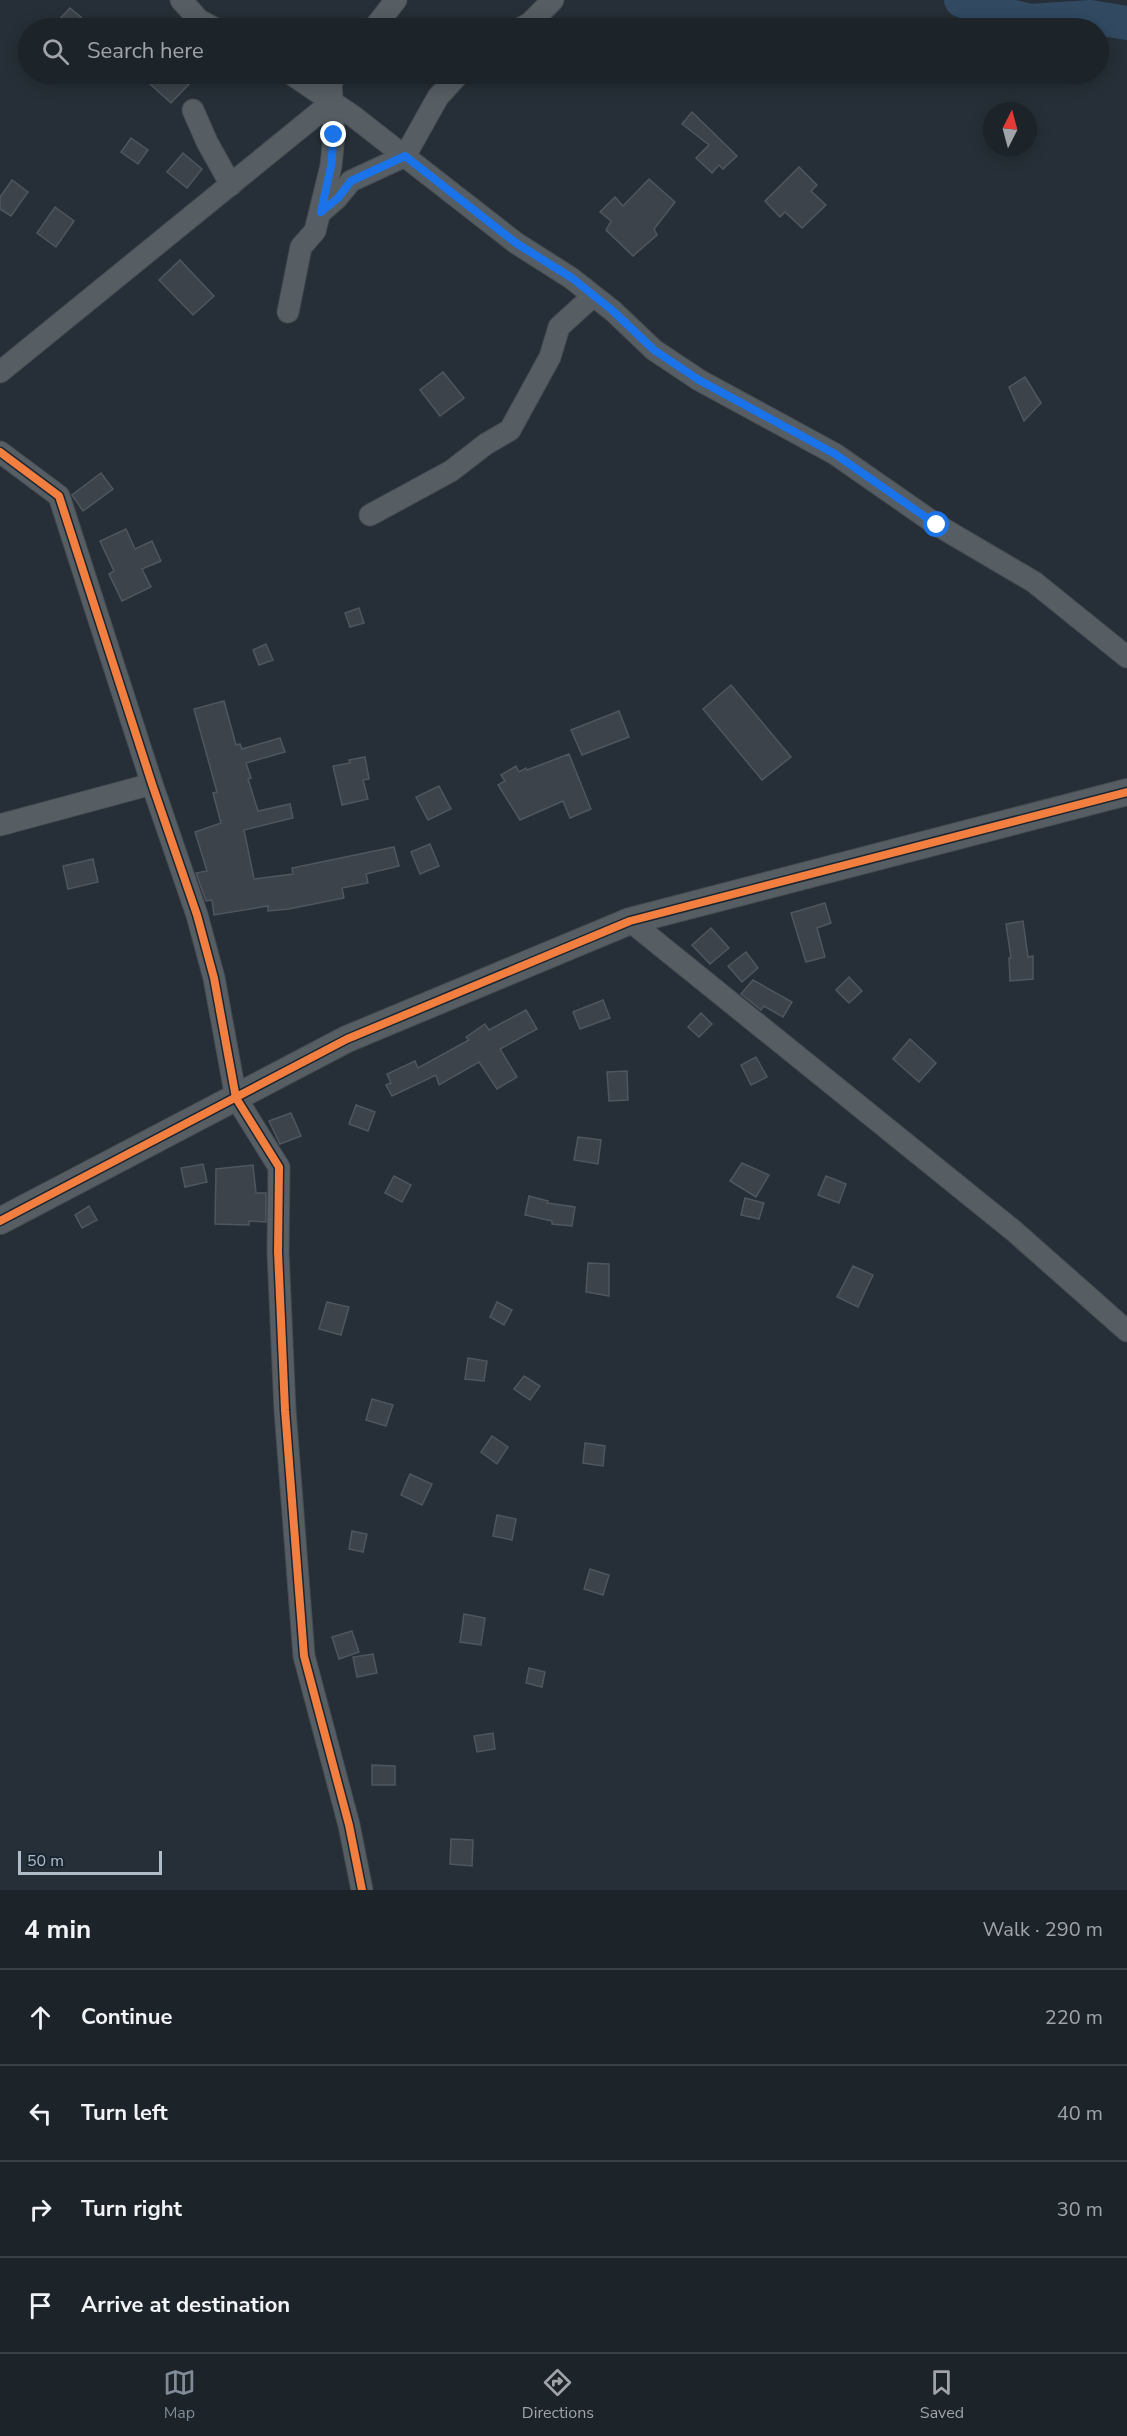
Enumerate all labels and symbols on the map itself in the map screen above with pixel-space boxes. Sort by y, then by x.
north arrow [983,102,1037,156]
route end [320,121,346,147]
route start [923,511,949,537]
scale bar [18,1848,162,1876]

